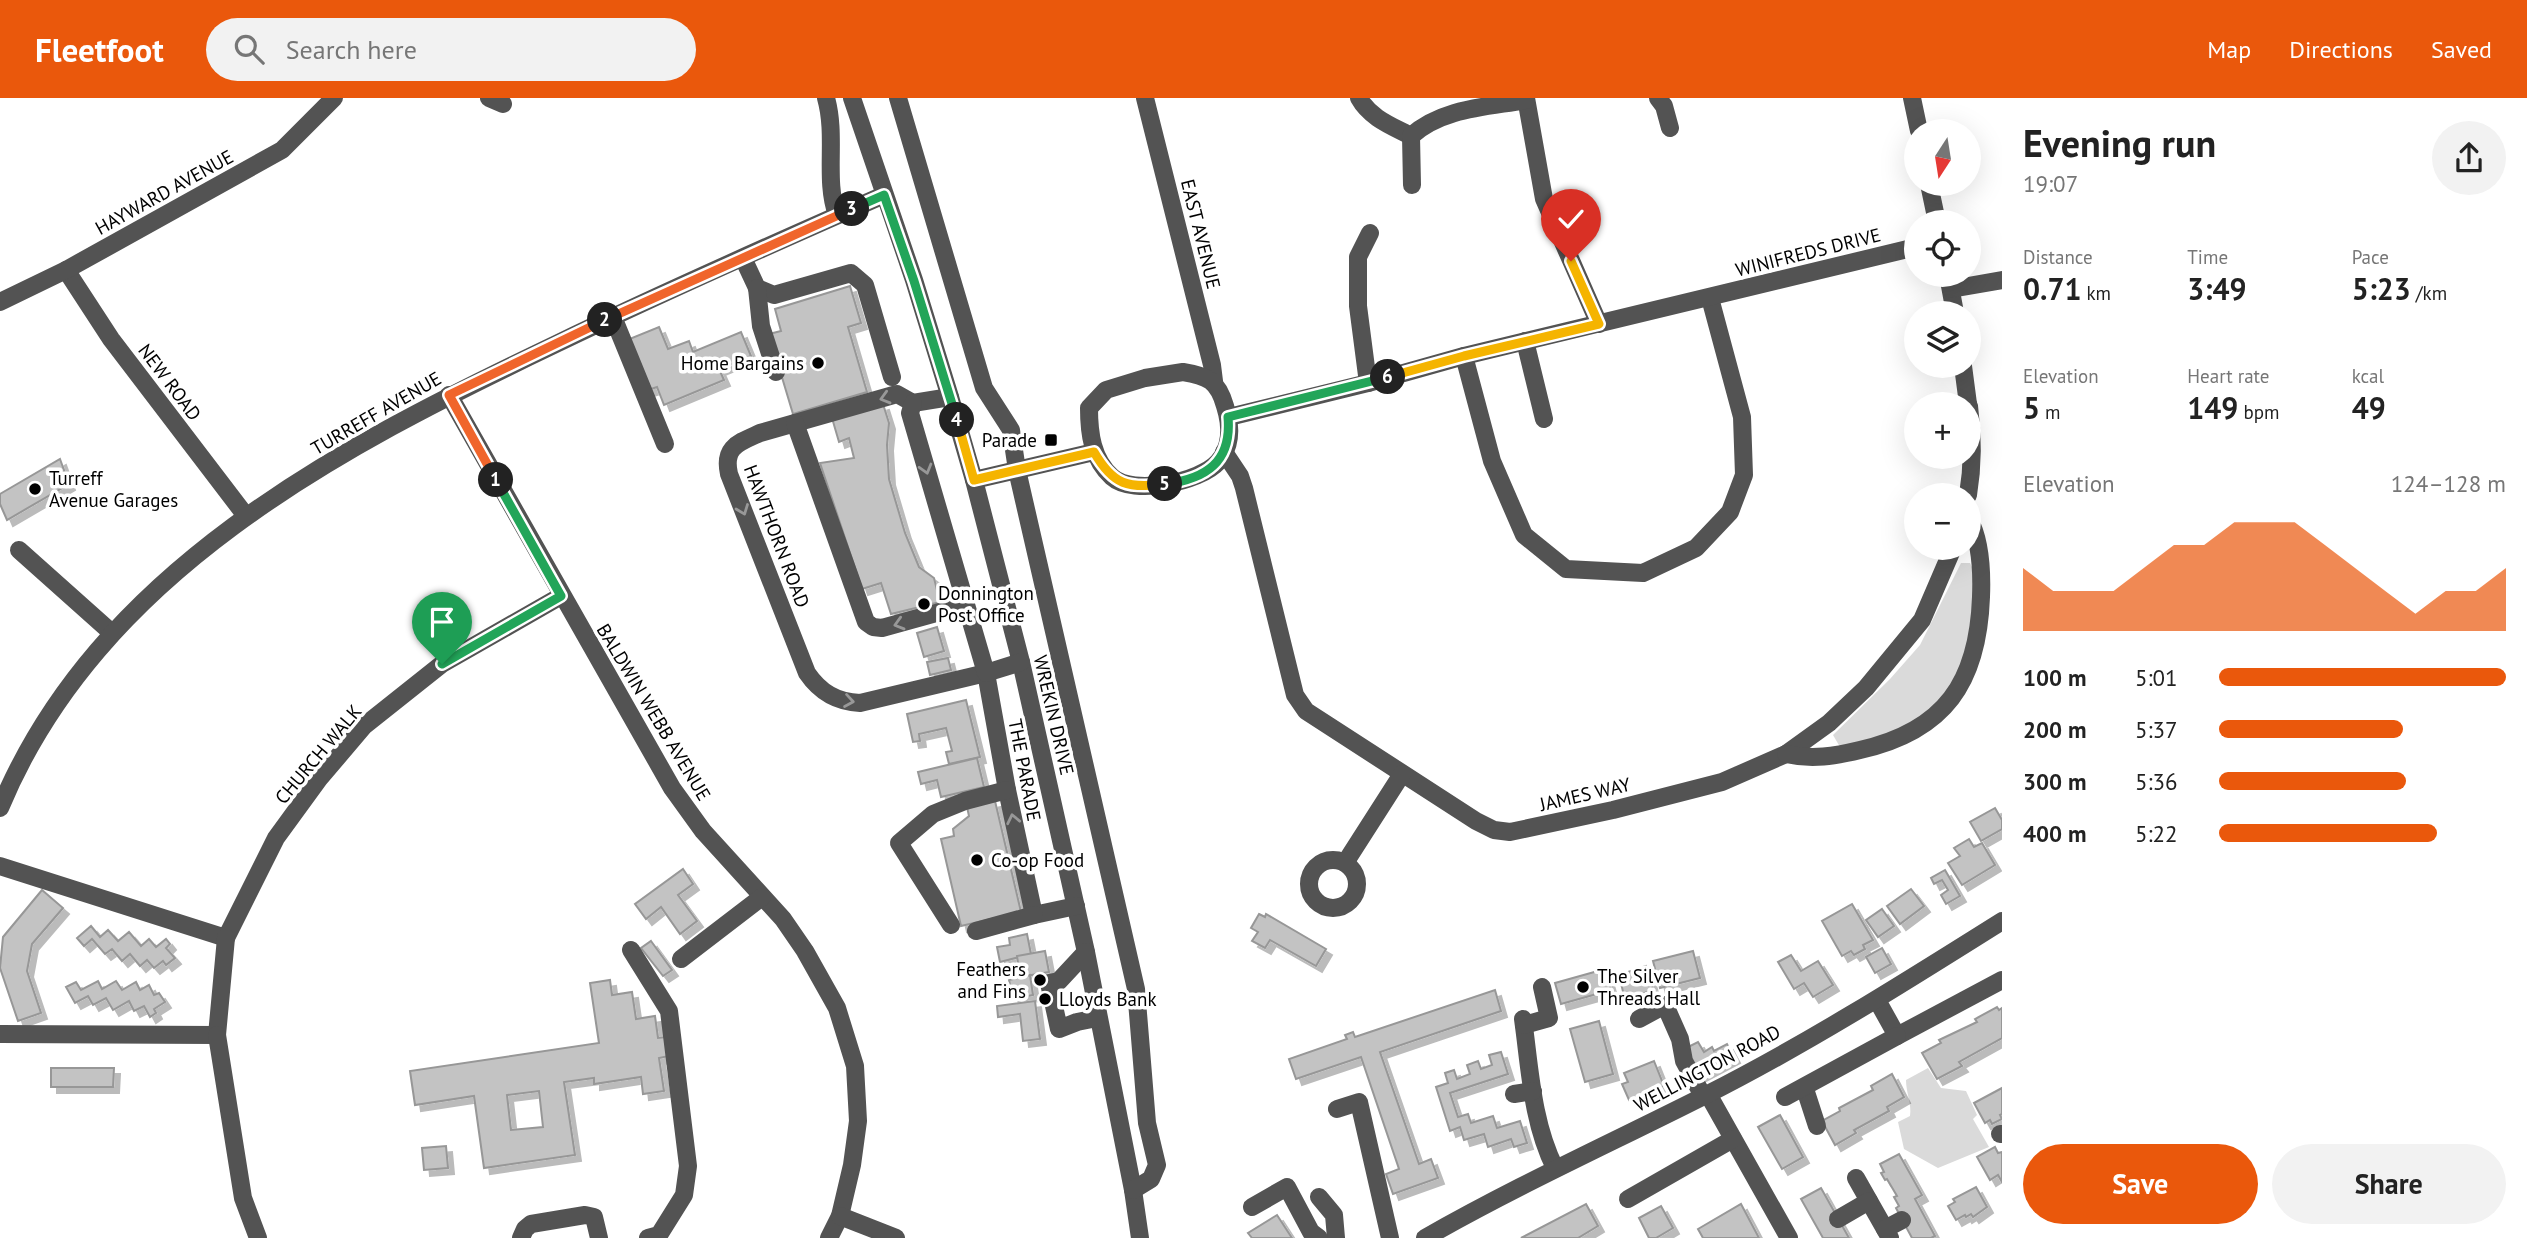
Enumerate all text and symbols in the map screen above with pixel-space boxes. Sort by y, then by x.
search box [206,18,696,81]
text: Fleetfoot [35,28,164,71]
icon: search [230,30,268,68]
text: Search here [286,33,417,66]
text: Map [2207,34,2251,65]
text: Directions [2289,34,2393,65]
text: Saved [2431,34,2492,65]
text: Evening run [2023,118,2216,167]
north arrow [1904,119,1981,196]
map controls [1904,119,1981,560]
button: share [2432,121,2506,195]
street label: HAYWARD AVENUE [91,144,237,240]
text: 19:07 [2023,169,2078,198]
street label: EAST AVENUE [1176,177,1226,291]
pin [1541,189,1601,261]
pin: 3 [834,192,870,226]
text: 3 [846,196,857,220]
icon: check [1552,200,1590,238]
button: locate [1904,210,1981,287]
street label: WINIFREDS DRIVE [1733,222,1883,282]
text: Distance [2023,245,2093,269]
text: Time [2187,245,2228,269]
text: Pace [2352,245,2389,269]
text: 0.71 [2023,269,2081,308]
text: 3:49 [2187,269,2246,308]
text: 5:23 [2352,269,2411,308]
text: km [2081,281,2111,305]
text: /km [2411,281,2447,305]
button: layers [1904,301,1981,378]
pin: 2 [588,302,622,338]
text: 2 [599,307,610,331]
street label: NEW ROAD [133,339,207,425]
place label: Home Bargains [681,351,804,375]
marker: Home Bargains [810,355,826,371]
pin: 6 [1370,360,1406,394]
text: 6 [1382,364,1393,388]
text: Elevation [2023,364,2099,388]
text: Heart rate [2187,364,2269,388]
text: kcal [2352,364,2384,388]
street label: TURREFF AVENUE [307,366,445,460]
text: 5 [2023,388,2040,427]
text: 149 [2187,388,2238,427]
text: 49 [2352,388,2386,427]
one-way arrow [879,389,891,404]
button: + [1904,392,1981,469]
text: m [2040,400,2061,424]
text: bpm [2238,400,2279,424]
pin: 4 [940,402,974,438]
text: 4 [951,407,962,431]
place label: Parade [982,428,1037,452]
marker: Parade [1043,432,1059,448]
street label: HAWTHORN ROAD [739,461,815,611]
pin: 1 [478,462,514,498]
one-way arrow [917,463,932,475]
place label: Turreff Avenue Garages [49,466,178,512]
pin: 5 [1148,466,1182,502]
text: 1 [490,467,501,491]
text: Elevation [2023,469,2115,498]
text: 124–128 m [2391,469,2506,498]
text: 5 [1159,471,1170,495]
marker: Turreff Avenue Garages [27,481,43,497]
button: − [1904,483,1981,560]
one-way arrow [735,503,749,515]
place label: Donnington Post Office [938,581,1034,627]
pin [412,592,472,664]
marker: Donnington Post Office [916,596,932,612]
icon: arrive [423,603,461,641]
one-way arrow [893,615,905,630]
street label: BALDWIN WEBB AVENUE [592,619,716,805]
street label: WREKIN DRIVE [1029,653,1079,777]
text: 100 m [2023,663,2086,692]
text: 5:01 [2135,663,2178,692]
one-way arrow [843,693,854,708]
street label: CHURCH WALK [269,699,367,809]
text: 200 m [2023,715,2086,744]
text: 5:37 [2135,715,2178,744]
street label: THE PARADE [1003,717,1047,823]
text: 300 m [2023,767,2086,796]
text: 5:36 [2135,767,2178,796]
street label: JAMES WAY [1536,772,1633,816]
one-way arrow [1007,813,1021,825]
text: 400 m [2023,819,2086,848]
text: 5:22 [2135,819,2178,848]
place label: Co-op Food [991,848,1084,872]
marker: Co-op Food [969,852,985,868]
place label: Feathers and Fins [956,957,1026,1003]
place label: The Silver Threads Hall [1597,964,1701,1010]
marker: Feathers and Fins [1032,972,1048,988]
marker: The Silver Threads Hall [1575,979,1591,995]
place label: Lloyds Bank [1059,987,1157,1011]
marker: Lloyds Bank [1037,991,1053,1007]
street label: WELLINGTON ROAD [1630,1019,1784,1117]
button: Save [2023,1144,2258,1224]
button: Share [2272,1144,2506,1224]

